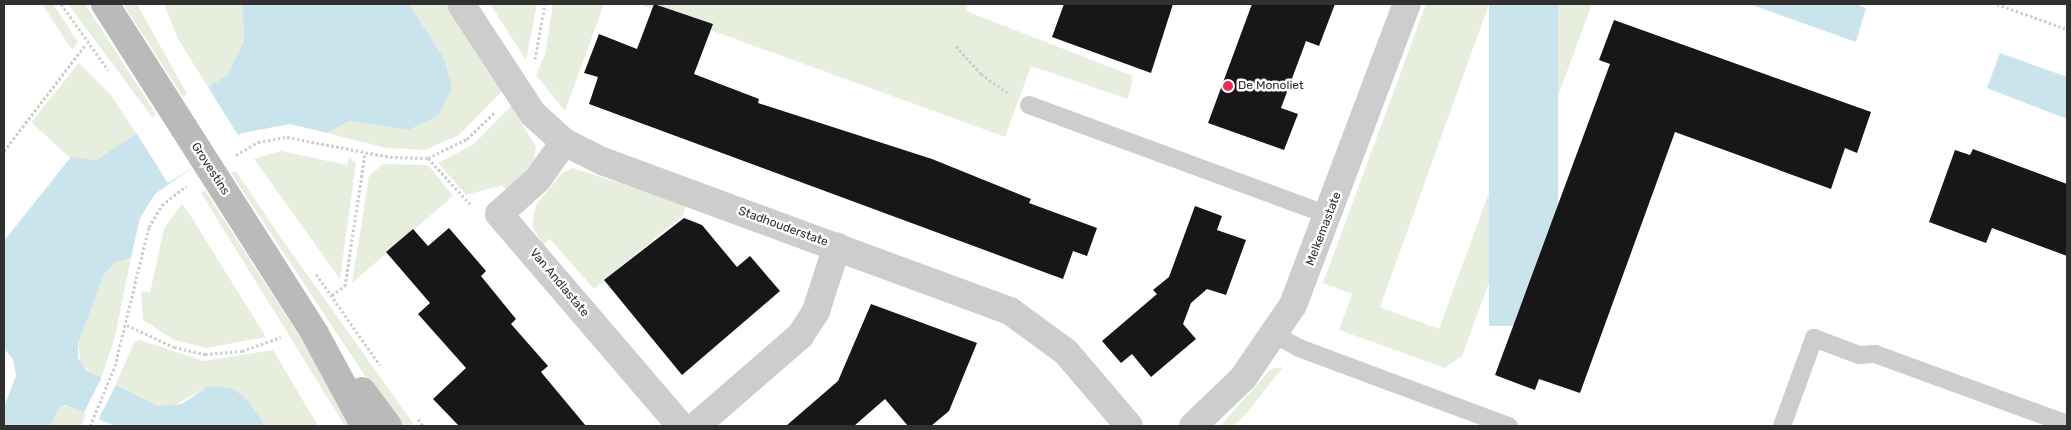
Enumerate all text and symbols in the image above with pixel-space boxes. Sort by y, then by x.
place label: De Monoliet [1238,79,1304,93]
marker: De Monoliet [1222,80,1234,92]
street label: Grovestins [188,140,232,198]
street label: Melkemastate [1303,190,1345,268]
street label: Stadhouderstate [736,204,830,250]
street label: Van Andlastate [526,246,592,320]

